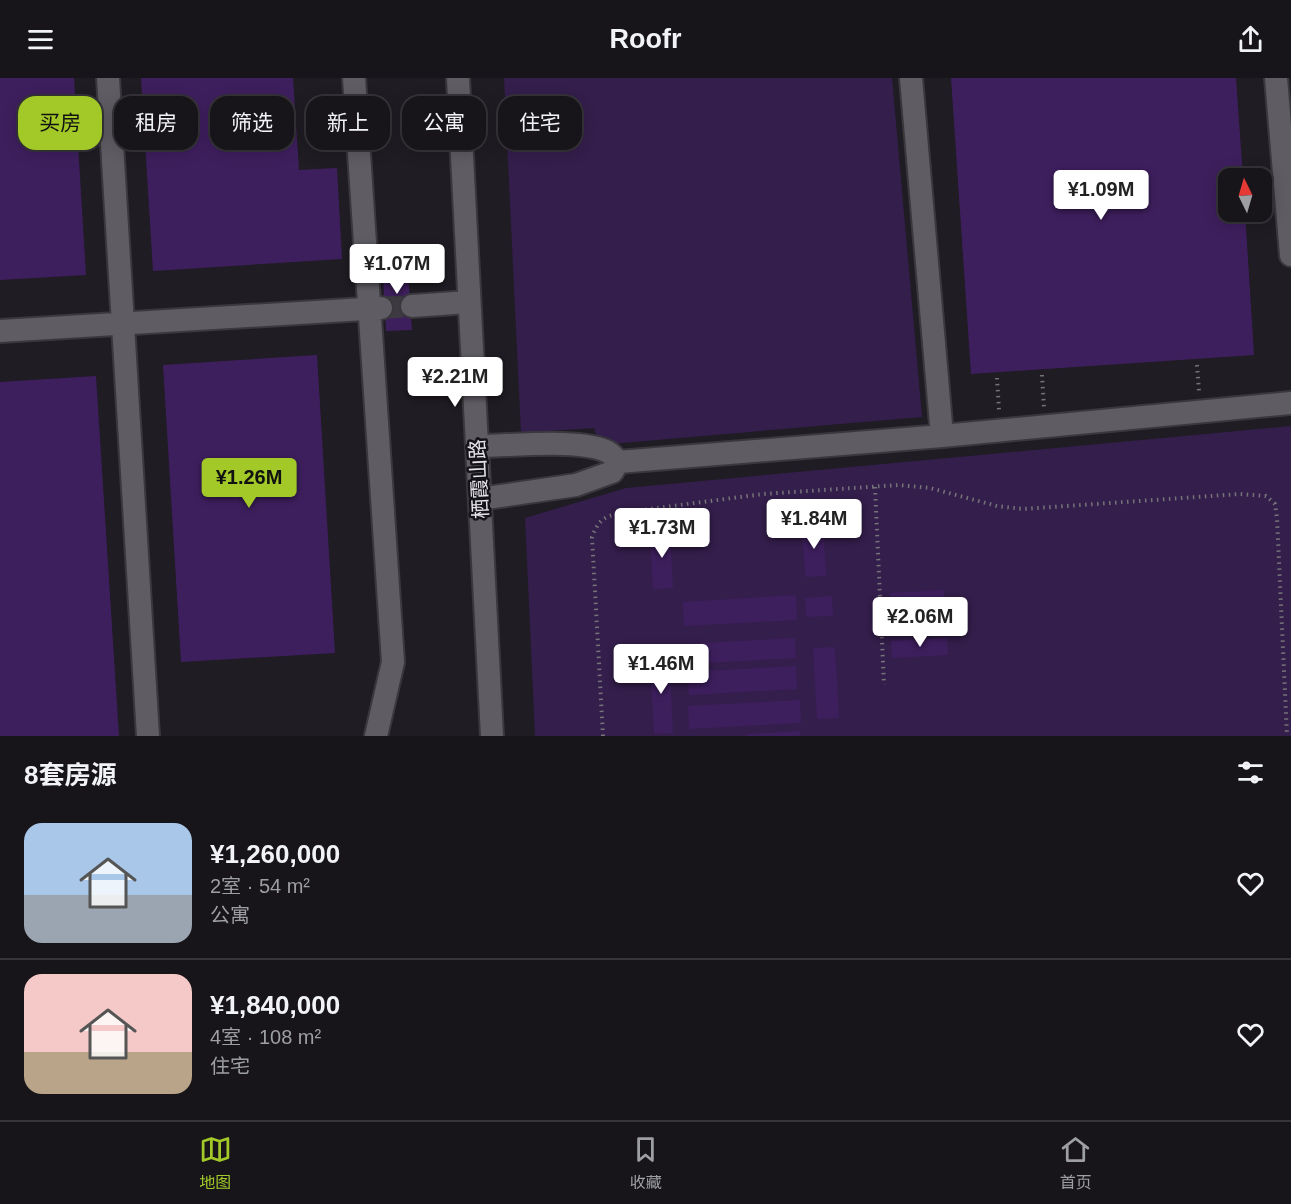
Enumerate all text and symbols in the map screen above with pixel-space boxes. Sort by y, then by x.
icon: menu [24,23,57,56]
icon: share [1234,23,1267,56]
text: Roofr [610,24,681,54]
chip: 买房 [18,96,102,150]
chip: 租房 [114,96,198,150]
chip: 筛选 [210,96,294,150]
chip: 新上 [306,96,390,150]
chip: 公寓 [402,96,486,150]
chip: 住宅 [498,96,582,150]
north arrow [1218,168,1272,222]
map controls [1218,168,1272,222]
pin: ¥1.09M [1052,170,1150,221]
text: ¥1.09M [1068,178,1134,200]
pin: ¥1.07M [348,244,446,295]
text: ¥1.07M [364,252,430,274]
pin: ¥2.21M [406,357,504,408]
text: ¥2.21M [422,365,488,387]
street label: 栖霞山路 [466,438,492,520]
pin: ¥1.26M [200,458,298,509]
text: ¥1.26M [216,466,282,488]
pin: ¥1.84M [765,499,863,550]
text: ¥1.84M [781,507,847,529]
pin: ¥1.73M [613,508,711,559]
text: ¥1.73M [629,516,695,538]
pin: ¥2.06M [871,597,969,648]
text: ¥2.06M [887,605,953,627]
pin: ¥1.46M [612,644,710,695]
text: ¥1.46M [628,652,694,674]
icon: filters [1234,756,1267,789]
text: 8套房源 [24,760,116,790]
text: ¥1,260,000 [210,839,340,869]
icon: home [72,847,144,919]
icon: heart [1234,867,1267,900]
text: 2室 · 54 m² [210,875,310,897]
text: 公寓 [210,904,250,926]
text: ¥1,840,000 [210,990,340,1020]
icon: home [72,998,144,1070]
icon: heart [1234,1018,1267,1051]
text: 4室 · 108 m² [210,1026,321,1048]
text: 住宅 [210,1055,250,1077]
tab: 地图 [199,1133,232,1193]
tab: 收藏 [629,1133,662,1193]
tab: 首页 [1059,1133,1092,1193]

